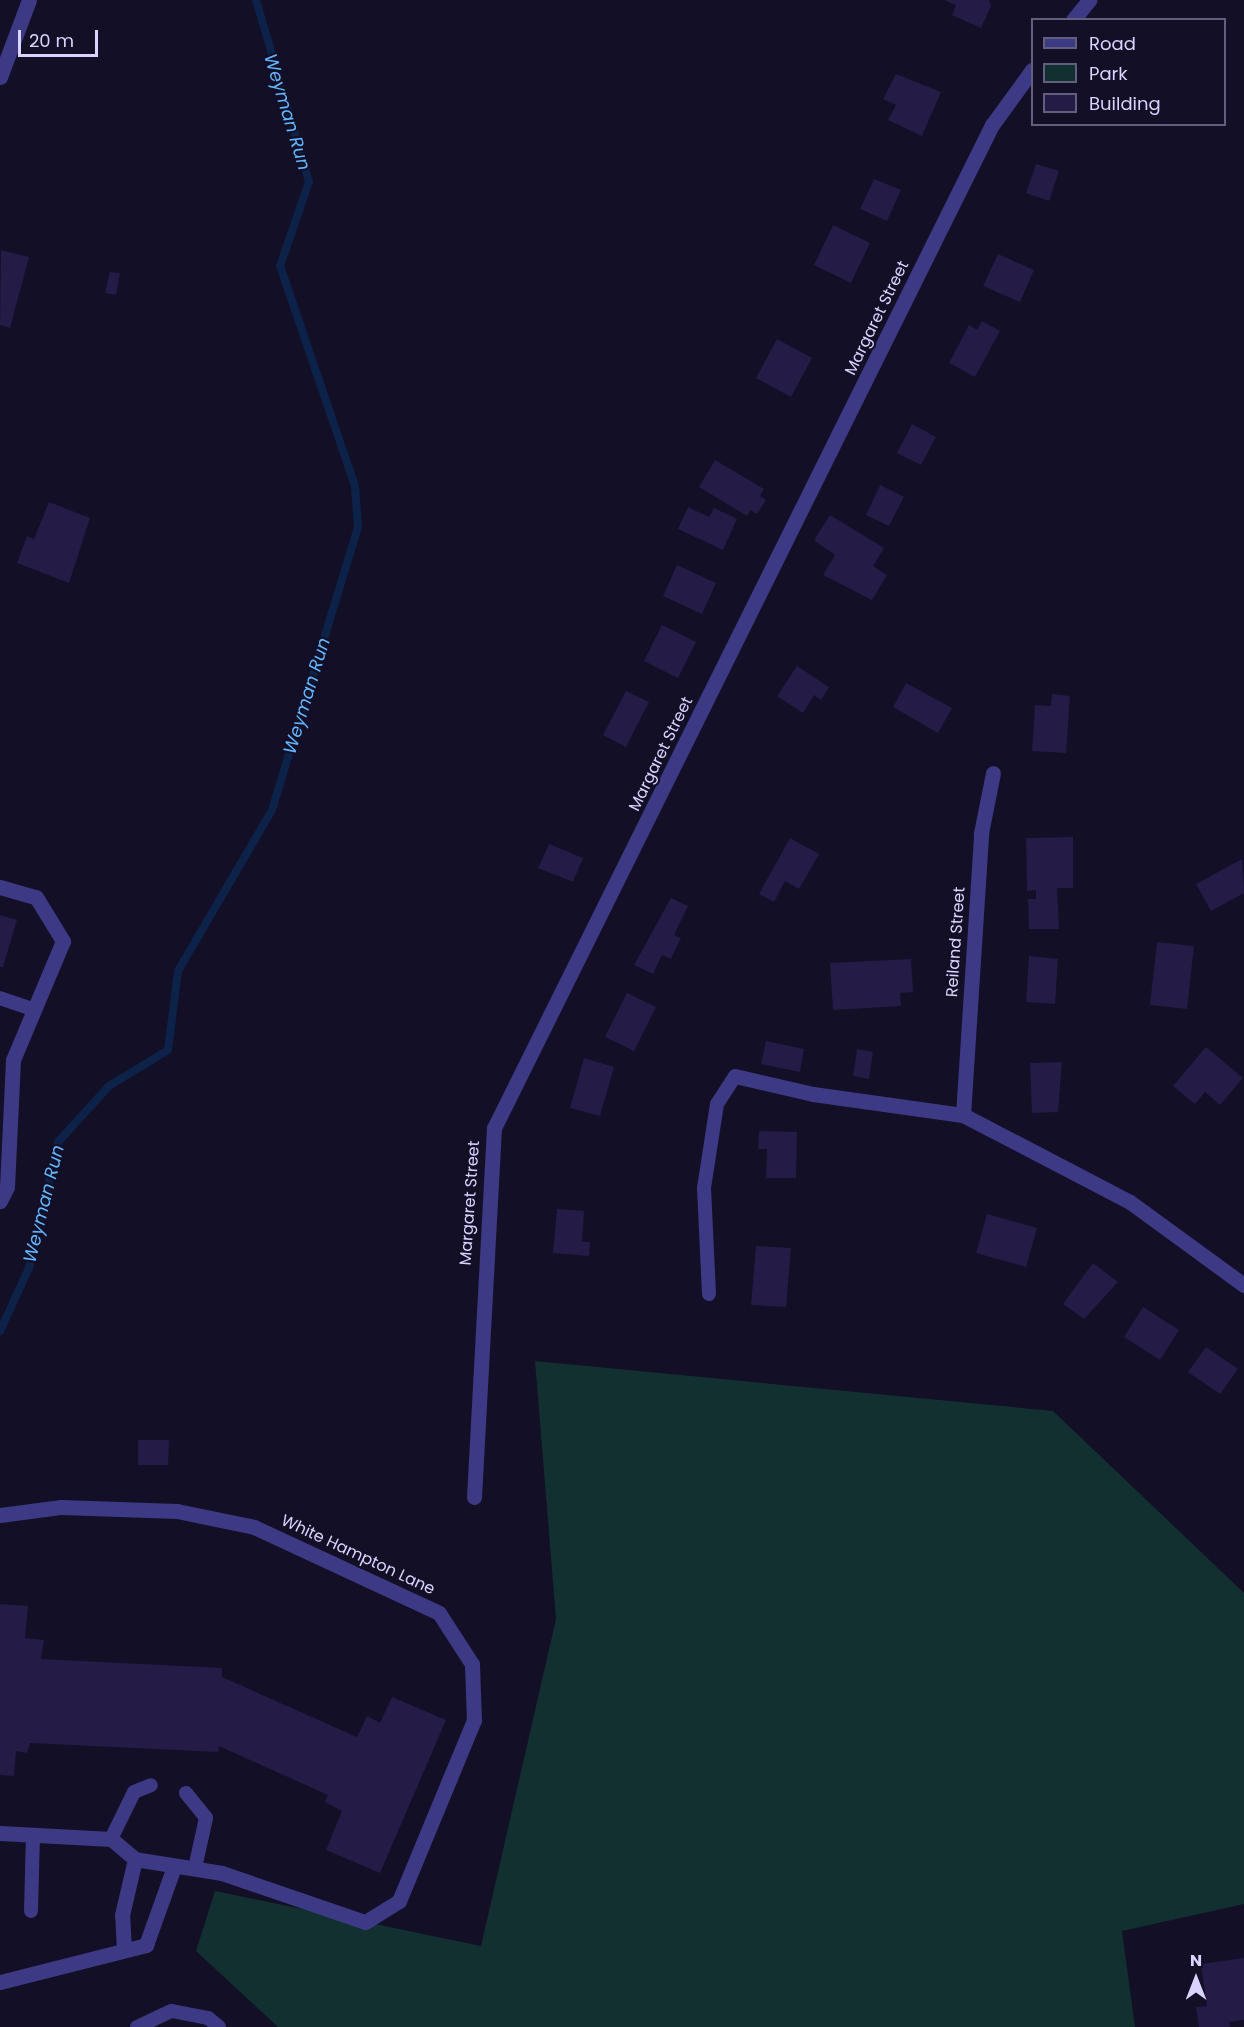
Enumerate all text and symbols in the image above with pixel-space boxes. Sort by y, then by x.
scale bar [21,18,100,56]
legend [1031,18,1226,126]
text: 20 m [29,28,74,53]
text: Road [1089,31,1136,56]
water label: Weyman Run [259,51,315,173]
text: Park [1089,61,1128,86]
text: Building [1089,91,1161,116]
street label: Margaret Street [841,258,913,378]
water label: Weyman Run [279,635,335,757]
street label: Margaret Street [625,694,697,814]
street label: Reiland Street [943,886,969,998]
street label: Margaret Street [456,1140,484,1266]
water label: Weyman Run [19,1143,69,1265]
street label: White Hampton Lane [278,1511,438,1599]
north arrow [1166,1949,1226,2009]
text: N [1190,1949,1202,1972]

